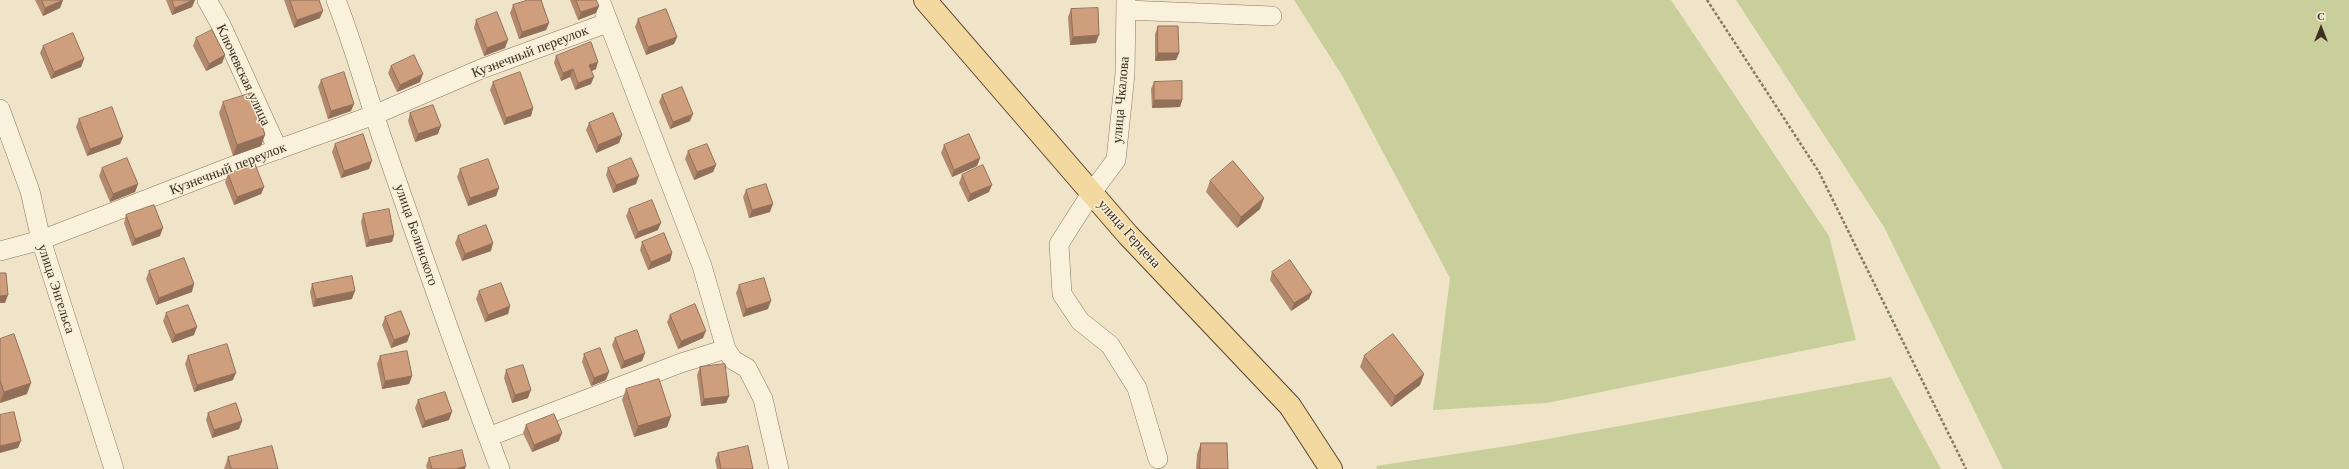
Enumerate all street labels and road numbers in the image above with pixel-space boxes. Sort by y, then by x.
street label: Ключевская улица [212,22,274,128]
street label: Кузнечный переулок [469,22,591,82]
street label: улица Чкалова [1109,56,1133,144]
street label: Кузнечный переулок [167,139,289,199]
street label: улица Белинского [391,182,441,288]
street label: улица Герцена [1094,196,1164,272]
street label: улица Энгельса [34,242,78,336]

